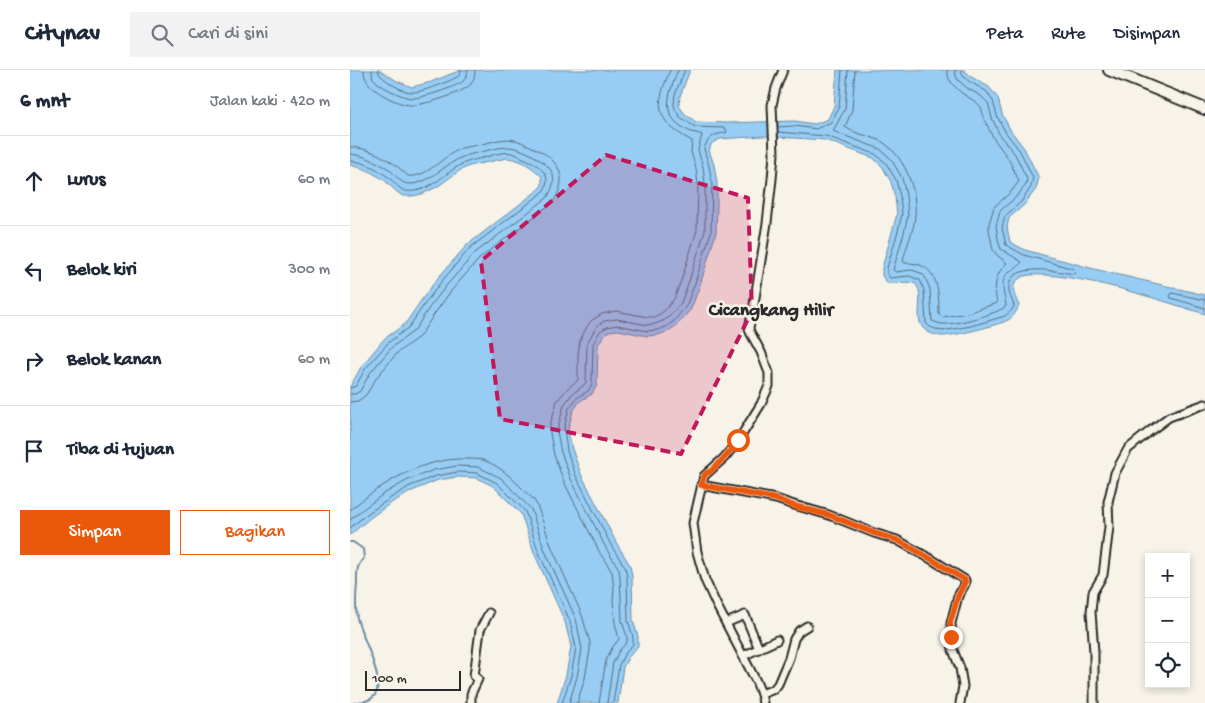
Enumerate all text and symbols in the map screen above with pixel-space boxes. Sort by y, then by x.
search box [130,12,480,57]
text: Citynav [25,20,100,49]
icon: search [148,21,176,49]
text: Cari di sini [188,23,268,46]
text: Peta [987,24,1023,45]
text: Rute [1051,24,1086,45]
text: Disimpan [1114,24,1180,45]
text: 6 mnt [20,90,69,115]
text: Jalan kaki · 420 m [210,93,330,112]
icon: ahead [20,167,48,195]
text: Lurus [67,169,106,192]
text: 60 m [298,171,330,190]
icon: left [20,257,48,285]
text: Belok kiri [67,259,137,282]
text: 300 m [288,261,330,280]
district label: Cicangkang Hilir [708,300,836,323]
icon: right [20,347,48,375]
text: Belok kanan [67,349,161,372]
text: 60 m [298,351,330,370]
route start [727,429,750,452]
icon: arrive [20,437,48,465]
text: Tiba di tujuan [67,439,174,462]
button: Simpan [20,510,170,555]
button: Bagikan [180,510,330,555]
map controls [1145,553,1190,688]
button: + [1145,553,1190,598]
button: − [1145,598,1190,643]
route end [940,626,963,649]
button: locate [1145,643,1190,688]
scale bar [365,668,461,691]
text: 100 m [372,671,407,688]

